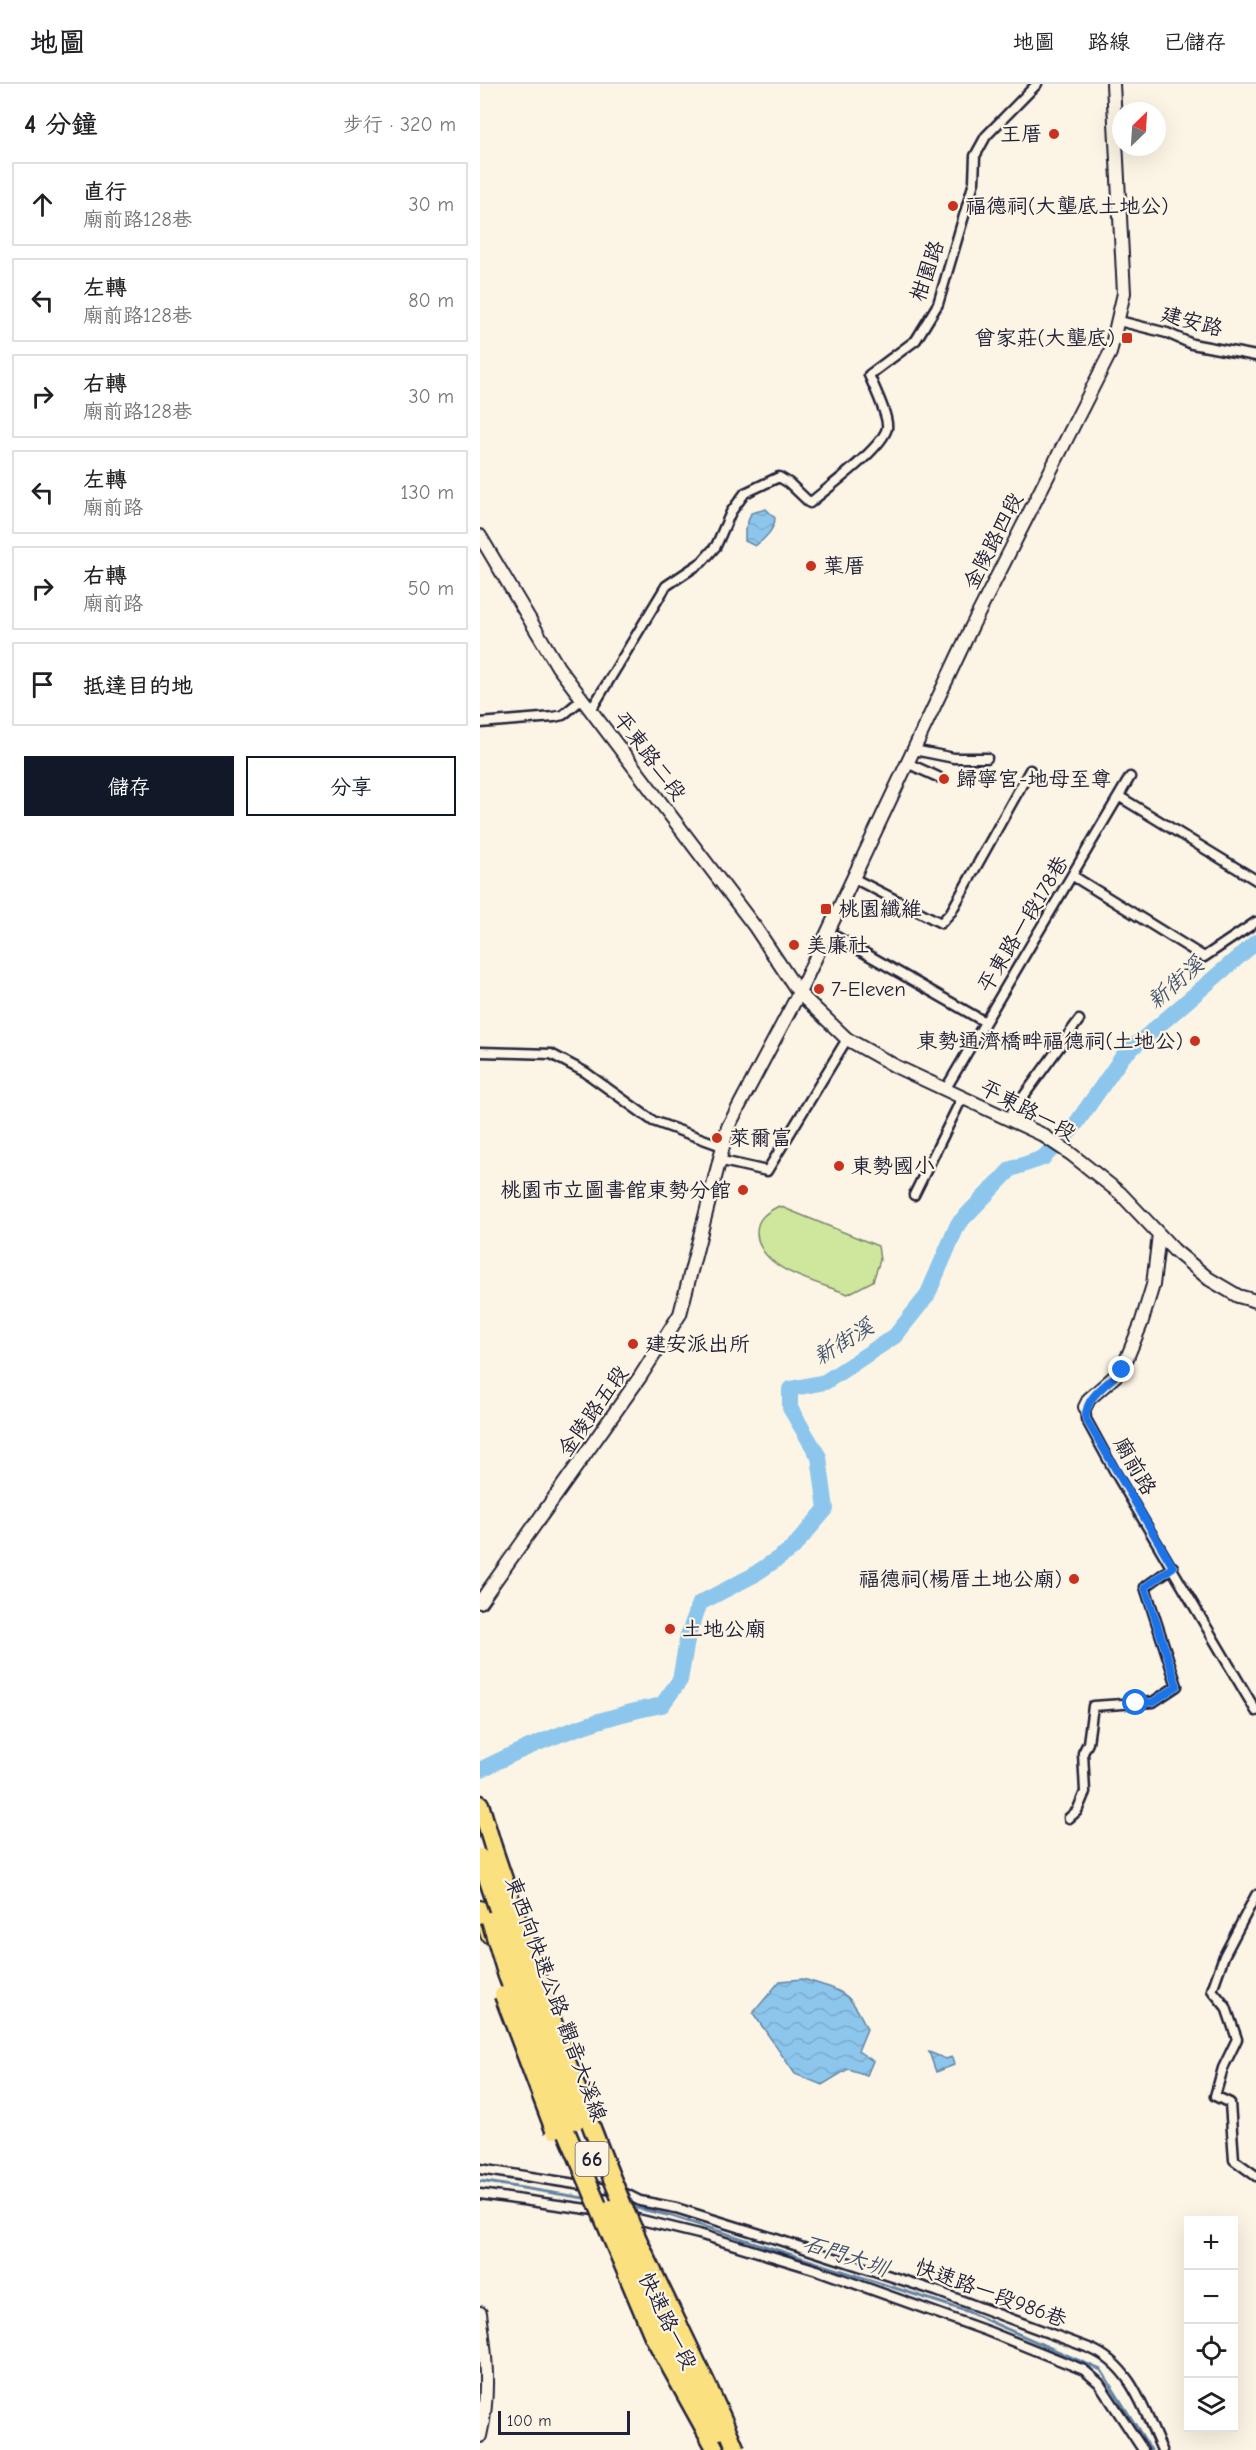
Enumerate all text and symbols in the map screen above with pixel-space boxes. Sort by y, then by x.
text: 地圖 [30,27,86,59]
text: 地圖 [1013,30,1055,54]
text: 路線 [1088,30,1130,54]
text: 已儲存 [1163,30,1226,54]
north arrow [1112,102,1166,156]
text: 4 分鐘 [24,110,97,140]
text: 步行 · 320 m [343,113,456,136]
place label: 王厝 [1000,122,1042,146]
marker: 王厝 [1047,127,1061,141]
text: 直行 [83,179,127,205]
icon: ahead [26,188,59,221]
text: 30 m [408,193,454,216]
place label: 福德祠(大壟底土地公) [965,194,1169,218]
marker: 福德祠(大壟底土地公) [946,199,960,213]
text: 廟前路128巷 [83,208,192,231]
street label: 柑園路 [905,237,949,305]
text: 左轉 [83,275,127,301]
icon: left [26,284,59,317]
text: 80 m [408,289,454,312]
street label: 建安路 [1158,301,1226,341]
text: 廟前路128巷 [83,304,192,327]
place label: 曾家莊(大壟底) [974,326,1115,350]
marker: 曾家莊(大壟底) [1120,331,1134,345]
text: 右轉 [83,371,127,397]
icon: right [26,380,59,413]
text: 30 m [408,385,454,408]
text: 廟前路128巷 [83,400,192,423]
text: 左轉 [83,467,127,493]
icon: left [26,476,59,509]
text: 130 m [401,481,454,504]
street label: 金陵路四段 [958,489,1028,593]
text: 廟前路 [83,496,143,519]
place label: 葉厝 [823,554,865,578]
marker: 葉厝 [804,559,818,573]
text: 右轉 [83,563,127,589]
icon: right [26,572,59,605]
text: 50 m [408,577,454,600]
text: 廟前路 [83,592,143,615]
icon: arrive [26,668,59,701]
text: 抵達目的地 [83,673,193,699]
street label: 平東路二段 [609,707,691,805]
button: 儲存 [24,756,234,816]
button: 分享 [246,756,456,816]
place label: 歸寧宮-地母至尊 [956,767,1111,791]
marker: 歸寧宮-地母至尊 [937,772,951,786]
street label: 平東路一段178巷 [973,851,1073,997]
place label: 桃園纖維 [838,897,922,921]
marker: 桃園纖維 [819,902,833,916]
place label: 美廉社 [806,933,869,957]
marker: 美廉社 [787,938,801,952]
water label: 新街溪 [1142,951,1210,1014]
place label: 7-Eleven [831,977,906,1001]
marker: 7-Eleven [812,982,826,996]
place label: 東勢通濟橋畔福德祠(土地公) [916,1029,1183,1053]
marker: 東勢通濟橋畔福德祠(土地公) [1188,1034,1202,1048]
street label: 平東路一段 [976,1075,1080,1145]
place label: 萊爾富 [729,1126,792,1150]
marker: 萊爾富 [710,1131,724,1145]
place label: 東勢國小 [851,1154,935,1178]
marker: 東勢國小 [832,1159,846,1173]
place label: 桃園市立圖書館東勢分館 [500,1178,731,1202]
marker: 桃園市立圖書館東勢分館 [736,1183,750,1197]
water label: 新街溪 [809,1313,879,1370]
place label: 建安派出所 [645,1332,750,1356]
marker: 建安派出所 [626,1337,640,1351]
route end [1108,1356,1134,1382]
street label: 金陵路五段 [553,1361,633,1461]
street label: 廟前路 [1109,1433,1161,1499]
place label: 福德祠(楊厝土地公廟) [858,1567,1062,1591]
marker: 福德祠(楊厝土地公廟) [1067,1572,1081,1586]
place label: 土地公廟 [682,1617,766,1641]
marker: 土地公廟 [663,1622,677,1636]
route start [1122,1689,1148,1715]
street label: 東西向快速公路 觀音大溪線 [500,1873,612,2125]
road number: 66 [576,2142,608,2176]
map controls [1184,2216,1238,2432]
button: + [1184,2216,1238,2270]
water label: 石門大圳 [800,2230,893,2283]
street label: 快速路一段986巷 [912,2254,1070,2332]
street label: 快速路一段 [634,2269,702,2373]
button: − [1184,2270,1238,2324]
button: locate [1184,2324,1238,2378]
button: layers [1184,2378,1238,2432]
scale bar [498,2408,630,2436]
text: 100 m [507,2412,551,2430]

